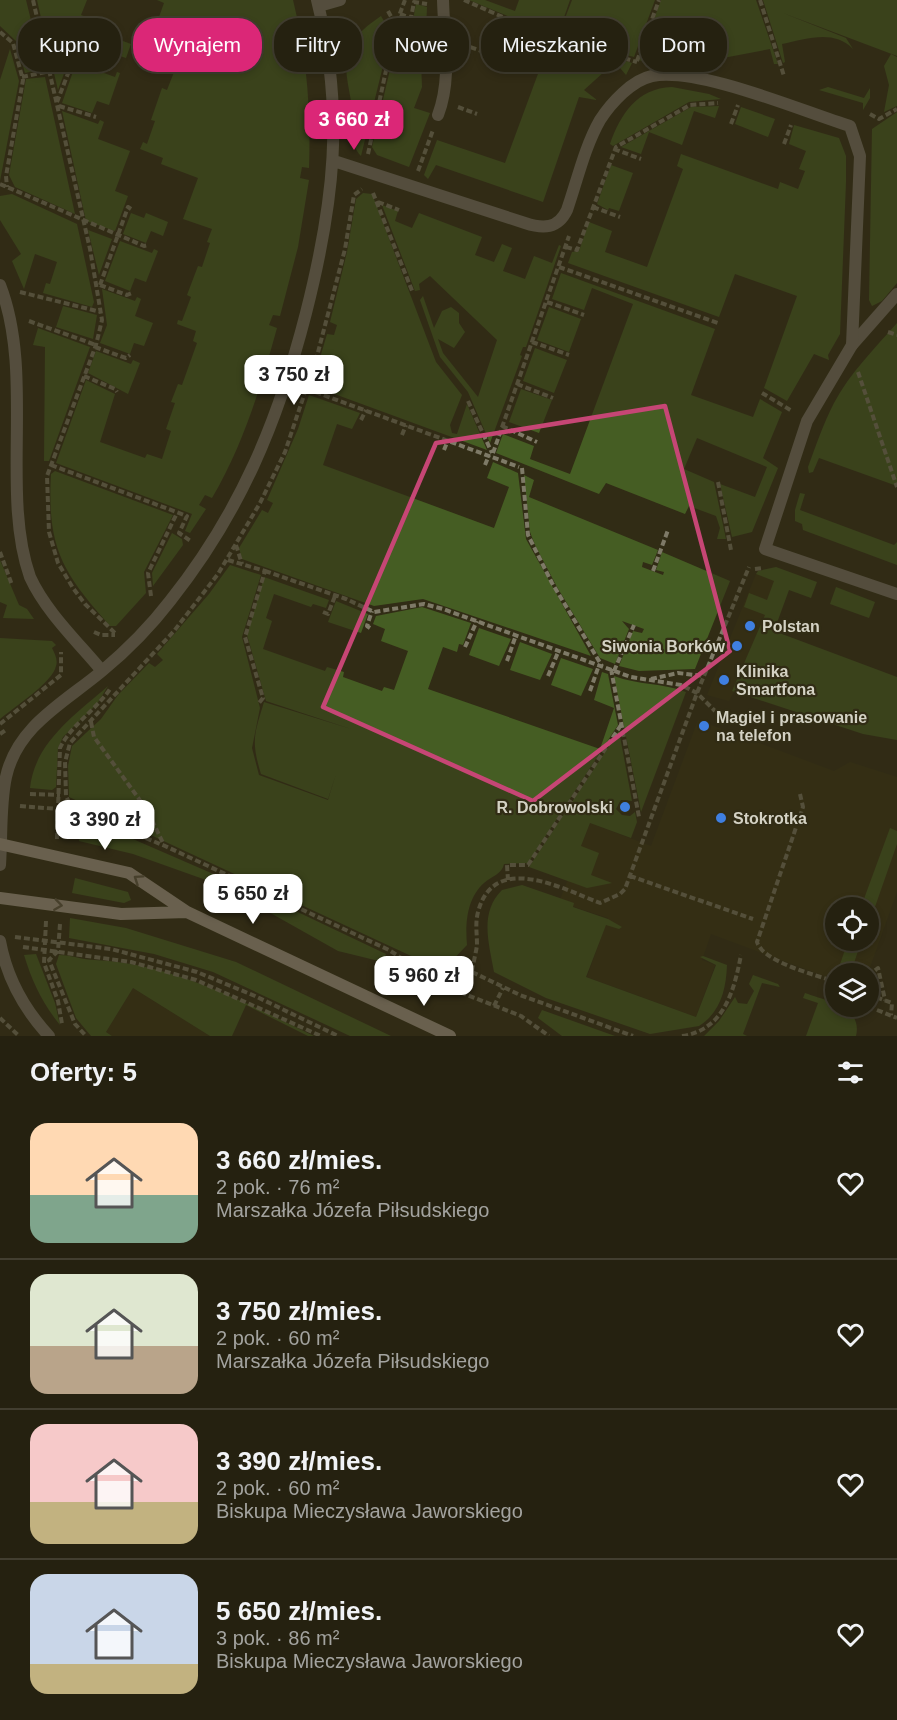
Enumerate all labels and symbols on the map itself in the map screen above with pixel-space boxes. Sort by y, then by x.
pin: 3 660 zł [292,100,416,151]
pin: 3 750 zł [232,355,356,406]
place label: Polstan [762,618,820,635]
marker: Polstan [743,619,757,633]
place label: Siwonia Borków [601,638,726,655]
marker: Siwonia Borków [730,639,744,653]
place label: Klinika Smartfona [736,663,815,698]
marker: Klinika Smartfona [717,673,731,687]
place label: Magiel i prasowanie na telefon [716,709,867,744]
marker: Magiel i prasowanie na telefon [697,719,711,733]
place label: R. Dobrowolski [497,799,613,816]
pin: 3 390 zł [43,800,167,851]
marker: R. Dobrowolski [618,800,632,814]
place label: Stokrotka [733,810,807,827]
marker: Stokrotka [714,811,728,825]
pin: 5 650 zł [191,874,315,925]
one-way arrow [134,875,145,886]
one-way arrow [54,898,63,910]
pin: 5 960 zł [362,956,486,1007]

